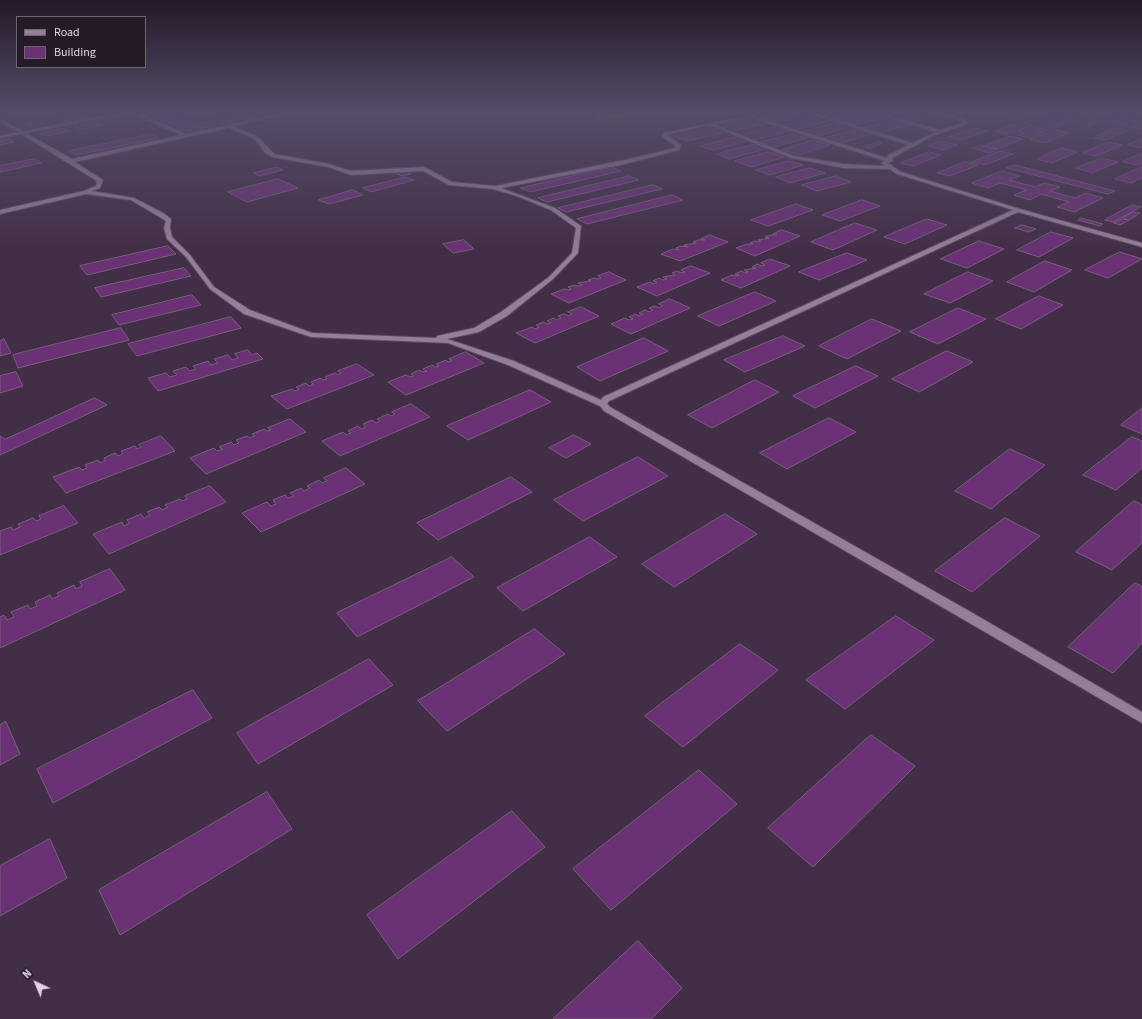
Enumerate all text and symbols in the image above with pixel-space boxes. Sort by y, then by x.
legend [16,16,146,68]
text: Road [54,24,80,41]
text: Building [54,44,96,61]
north arrow [16,963,56,1003]
text: N [19,966,35,982]

